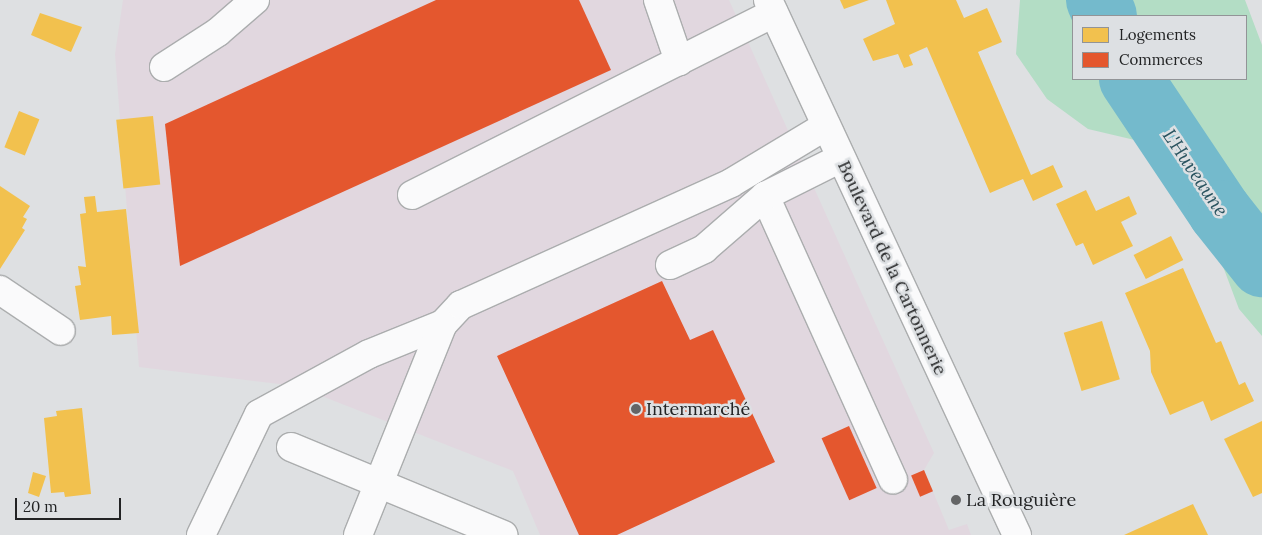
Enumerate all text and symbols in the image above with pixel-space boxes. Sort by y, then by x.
legend [1072,15,1247,80]
text: Logements [1119,25,1196,44]
text: Commerces [1119,50,1203,69]
water label: L'Huveaune [1158,125,1232,221]
street label: Boulevard de la Cartonnerie [833,157,951,379]
place label: Intermarché [646,398,750,420]
marker: Intermarché [630,403,642,415]
scale bar [18,488,124,520]
place label: La Rouguière [966,489,1076,511]
marker: La Rouguière [950,494,962,506]
text: 20 m [23,497,58,516]

